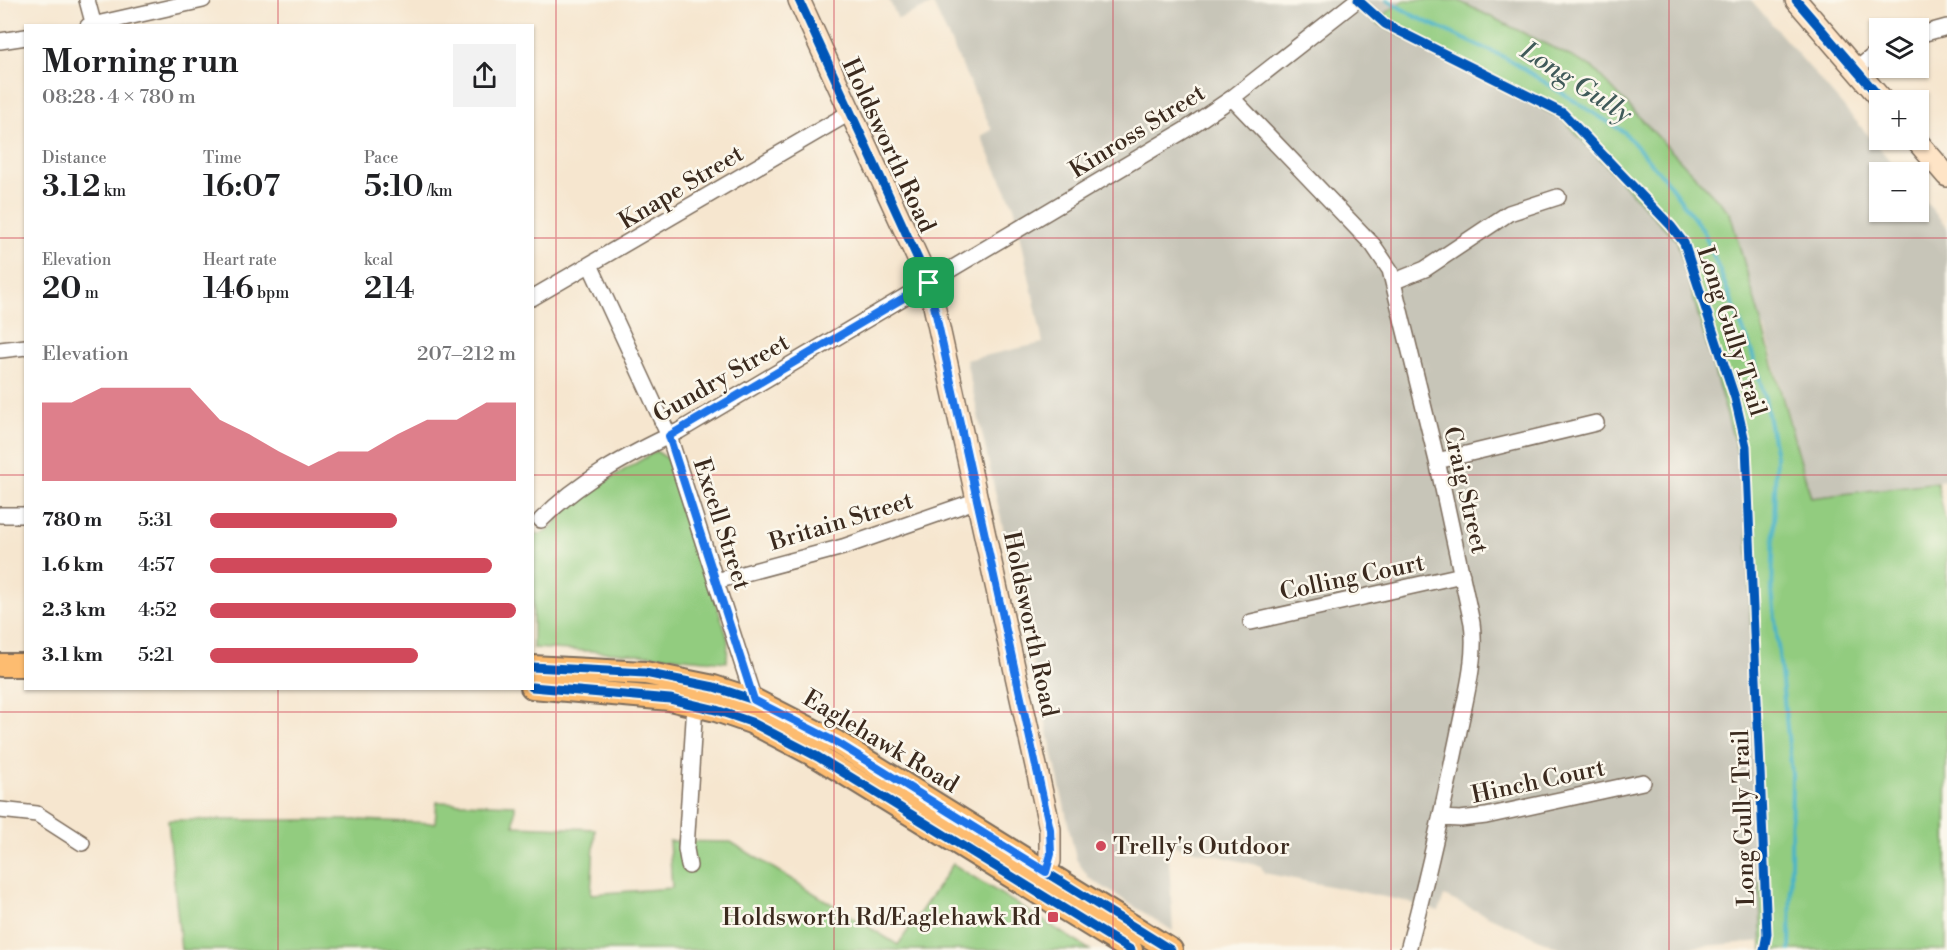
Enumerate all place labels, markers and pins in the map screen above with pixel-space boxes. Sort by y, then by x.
pin [903,257,954,308]
place label: Trelly's Outdoor [1113,832,1290,862]
marker: Trelly's Outdoor [1094,839,1108,853]
place label: Holdsworth Rd/Eaglehawk Rd [722,903,1041,933]
marker: Holdsworth Rd/Eaglehawk Rd [1046,910,1060,924]

